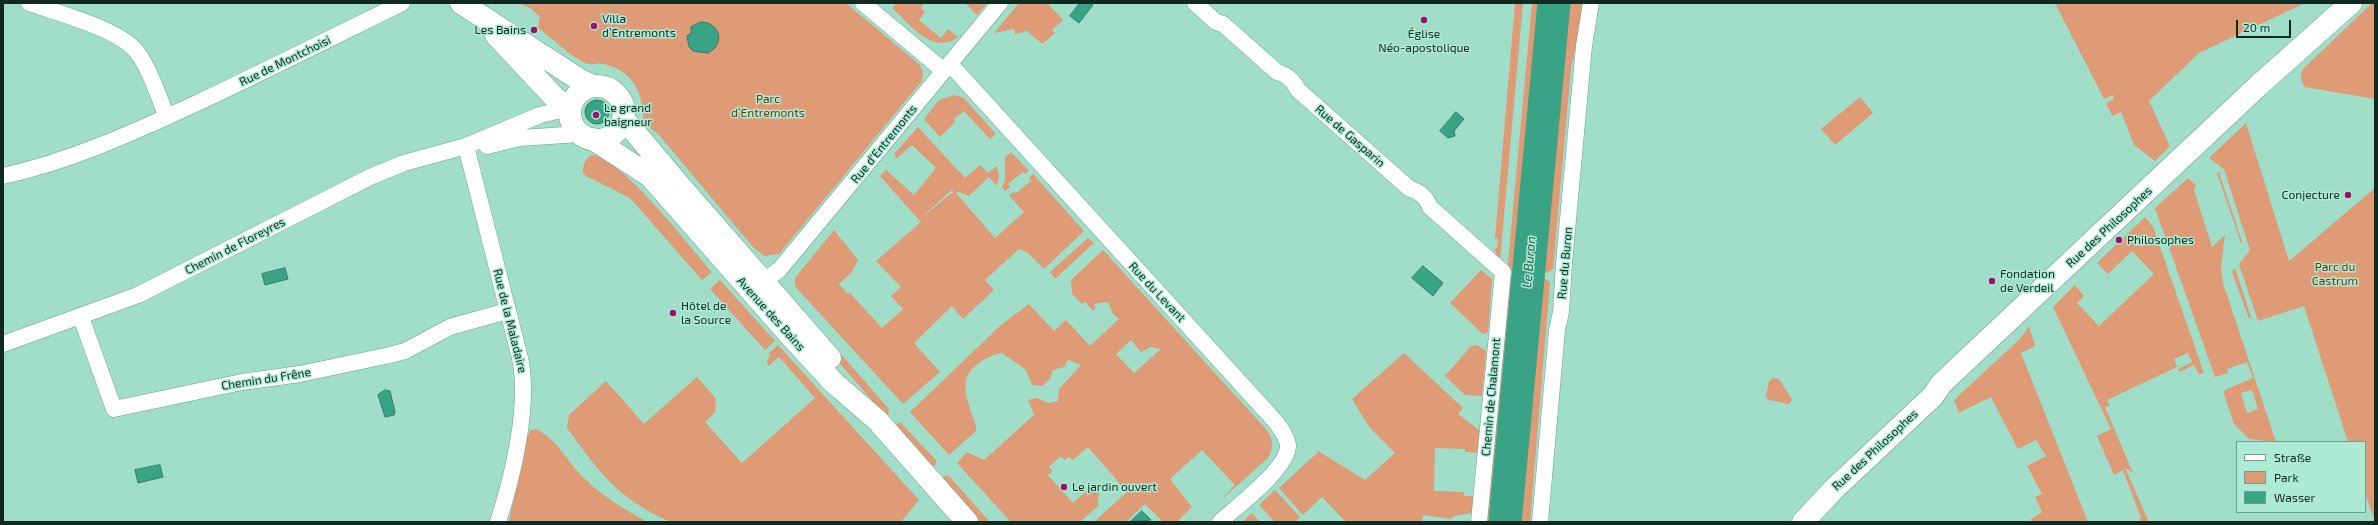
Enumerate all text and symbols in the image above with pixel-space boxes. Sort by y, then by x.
place label: Villa d’Entremonts [602,12,676,40]
scale bar [2238,12,2293,38]
marker: Église Néo-apostolique [1419,15,1429,25]
text: 20 m [2243,20,2270,34]
marker: Villa d’Entremonts [589,21,599,31]
place label: Les Bains [475,23,526,37]
marker: Les Bains [529,25,539,35]
place label: Église Néo-apostolique [1378,27,1470,55]
street label: Rue de Montchoisi [237,33,333,89]
park label: Parc d’Entremonts [731,92,805,120]
place label: Le grand baigneur [604,101,652,129]
street label: Rue d'Entremonts [848,102,920,186]
street label: Rue de Gasparin [1312,102,1388,170]
marker: Le grand baigneur [591,110,601,120]
street label: Rue des Philosophes [2063,183,2155,271]
place label: Conjecture [2282,188,2340,202]
marker: Conjecture [2343,190,2353,200]
street label: Chemin de Floreyres [182,214,288,278]
street label: Rue du Buron [1555,226,1575,300]
place label: Philosophes [2127,233,2194,247]
marker: Philosophes [2114,235,2124,245]
water label: Le Buron [1519,236,1539,288]
street label: Rue du Levant [1126,259,1188,325]
park label: Parc du Castrum [2312,260,2358,288]
street label: Rue de la Maladaire [490,267,530,375]
place label: Fondation de Verdeil [2000,267,2055,295]
street label: Avenue des Bains [734,274,808,354]
marker: Fondation de Verdeil [1987,276,1997,286]
place label: Hôtel de la Source [681,299,731,327]
marker: Hôtel de la Source [668,308,678,318]
street label: Chemin de Chalamont [1479,337,1503,457]
street label: Chemin du Frêne [220,365,312,393]
street label: Rue des Philosophes [1829,406,1921,494]
legend [2236,441,2366,513]
text: Straße [2274,450,2311,464]
text: Park [2274,470,2299,484]
place label: Le jardin ouvert [1072,480,1157,494]
marker: Le jardin ouvert [1059,482,1069,492]
text: Wasser [2274,490,2315,504]

